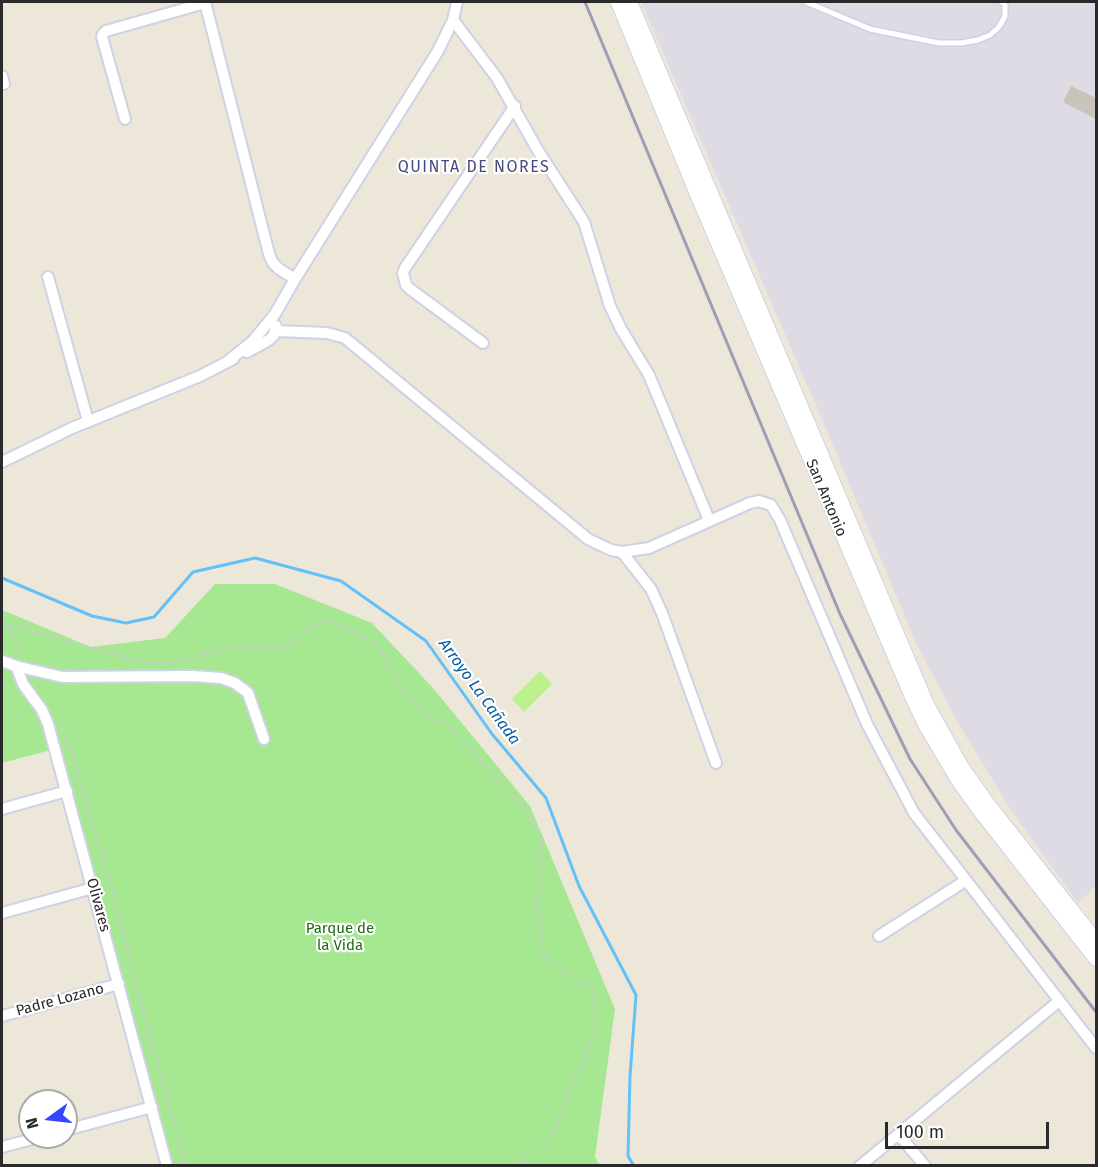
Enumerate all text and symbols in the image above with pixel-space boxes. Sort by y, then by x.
district label: QUINTA DE NORES [398,158,550,178]
street label: San Antonio [802,457,850,539]
water label: Arroyo La Cañada [434,635,524,749]
street label: Olivares [82,876,114,934]
park label: Parque de la Vida [306,920,374,955]
street label: Padre Lozano [14,980,106,1020]
north arrow [18,1089,78,1149]
scale bar [888,1110,1052,1148]
text: N [22,1116,43,1131]
text: 100 m [896,1121,944,1143]

